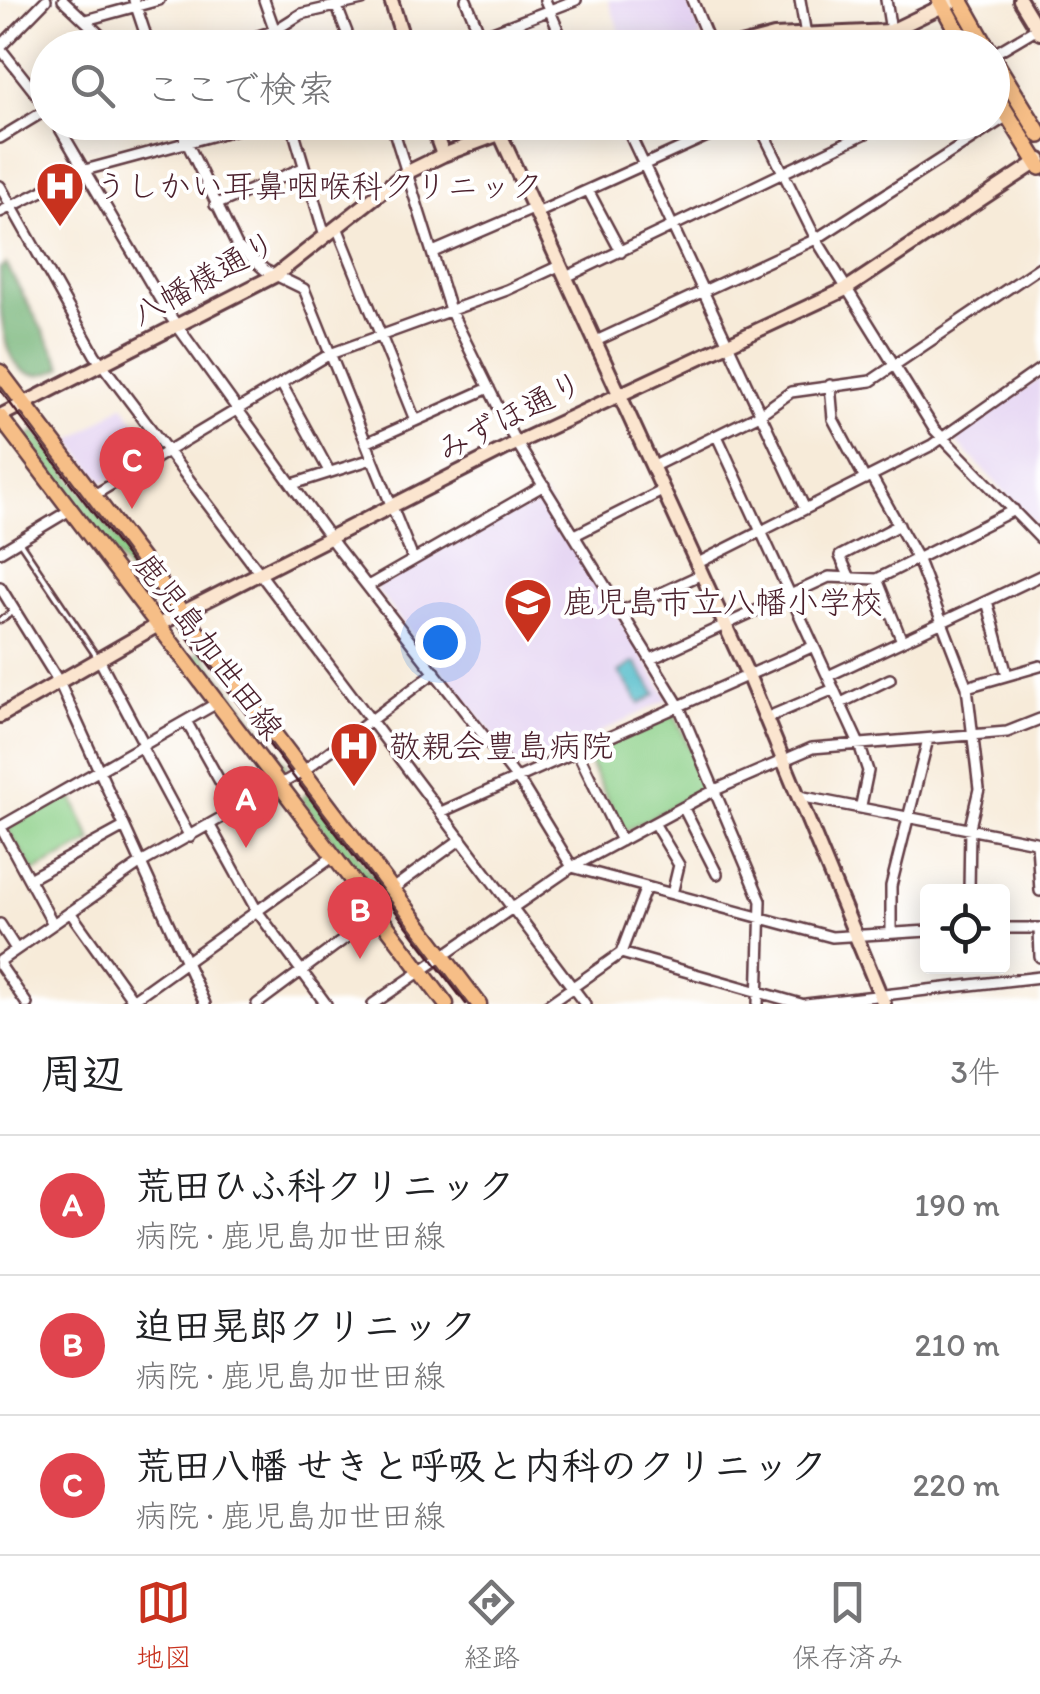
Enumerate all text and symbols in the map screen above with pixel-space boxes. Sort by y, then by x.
search box [30,30,1010,140]
icon: search [65,58,120,113]
text: ここで検索 [145,66,335,112]
hospital icon: うしかい耳鼻咽喉科クリニック [34,160,86,228]
place label: うしかい耳鼻咽喉科クリニック [95,167,543,205]
street label: 八幡様通り [125,223,283,333]
street label: みずほ通り [431,363,589,469]
pin: C [100,426,164,509]
street label: 鹿児島加世田線 [126,545,292,747]
school or university icon: 鹿児島市立八幡小学校 [502,576,554,644]
place label: 鹿児島市立八幡小学校 [563,583,883,621]
your location [415,617,466,668]
hospital icon: 敬親会豊島病院 [328,720,380,788]
place label: 敬親会豊島病院 [389,727,613,765]
pin: A [214,766,278,848]
pin: B [328,876,392,959]
map controls [920,884,1010,974]
button: locate [920,884,1010,974]
text: 周辺 [40,1048,124,1099]
text: 3件 [951,1053,1000,1091]
text: 荒田ひふ科クリニック [135,1163,515,1209]
text: A [62,1186,83,1224]
text: 190 m [915,1186,1000,1224]
text: 病院 · 鹿児島加世田線 [135,1217,445,1255]
text: 迫田晃郎クリニック [135,1303,477,1349]
text: B [62,1326,83,1364]
text: 210 m [914,1326,1000,1364]
text: 病院 · 鹿児島加世田線 [135,1357,445,1395]
text: 荒田八幡 せきと呼吸と内科のクリニック [135,1443,828,1489]
text: C [62,1466,83,1504]
text: 220 m [913,1466,1000,1504]
text: 病院 · 鹿児島加世田線 [135,1497,445,1535]
tab: 地図 [136,1575,192,1675]
tab: 経路 [464,1575,520,1675]
tab: 保存済み [792,1575,904,1675]

